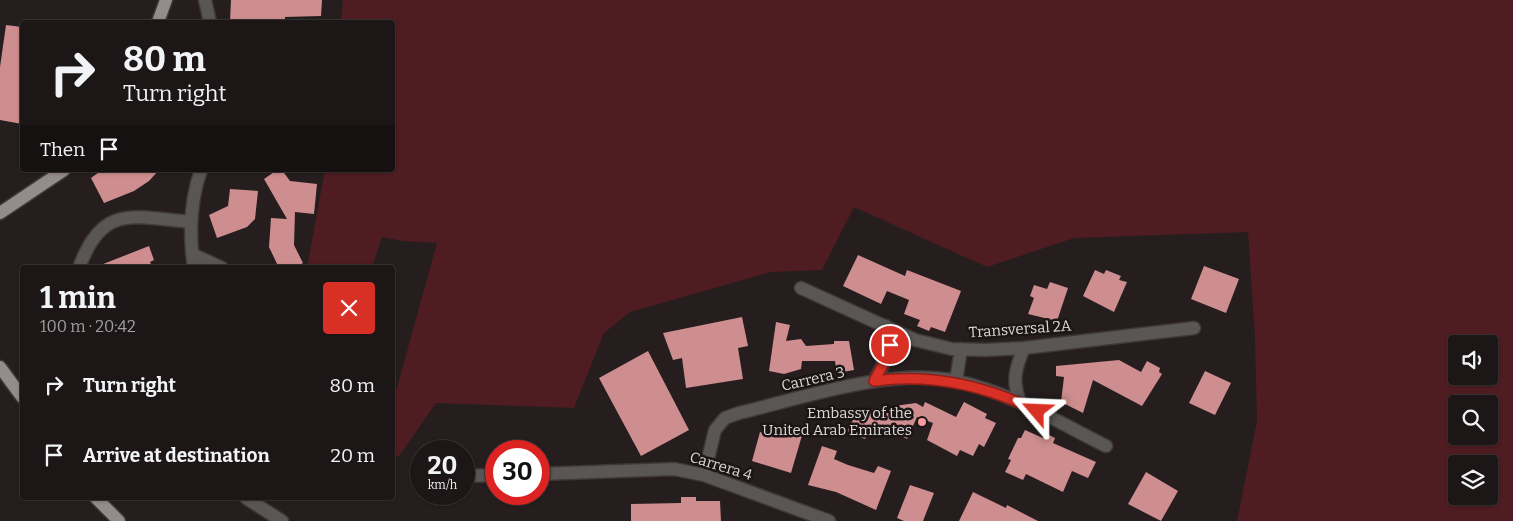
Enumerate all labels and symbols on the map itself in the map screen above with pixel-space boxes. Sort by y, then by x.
street label: Transversal 2A [968,316,1072,342]
pin [869,324,911,366]
street label: Carrera 3 [780,363,846,395]
position arrow [1010,384,1062,436]
place label: Embassy of the United Arab Emirates [762,404,912,439]
marker: Embassy of the United Arab Emirates [916,416,928,428]
speed limit sign: 30 [485,440,550,505]
street label: Carrera 4 [687,448,755,484]

